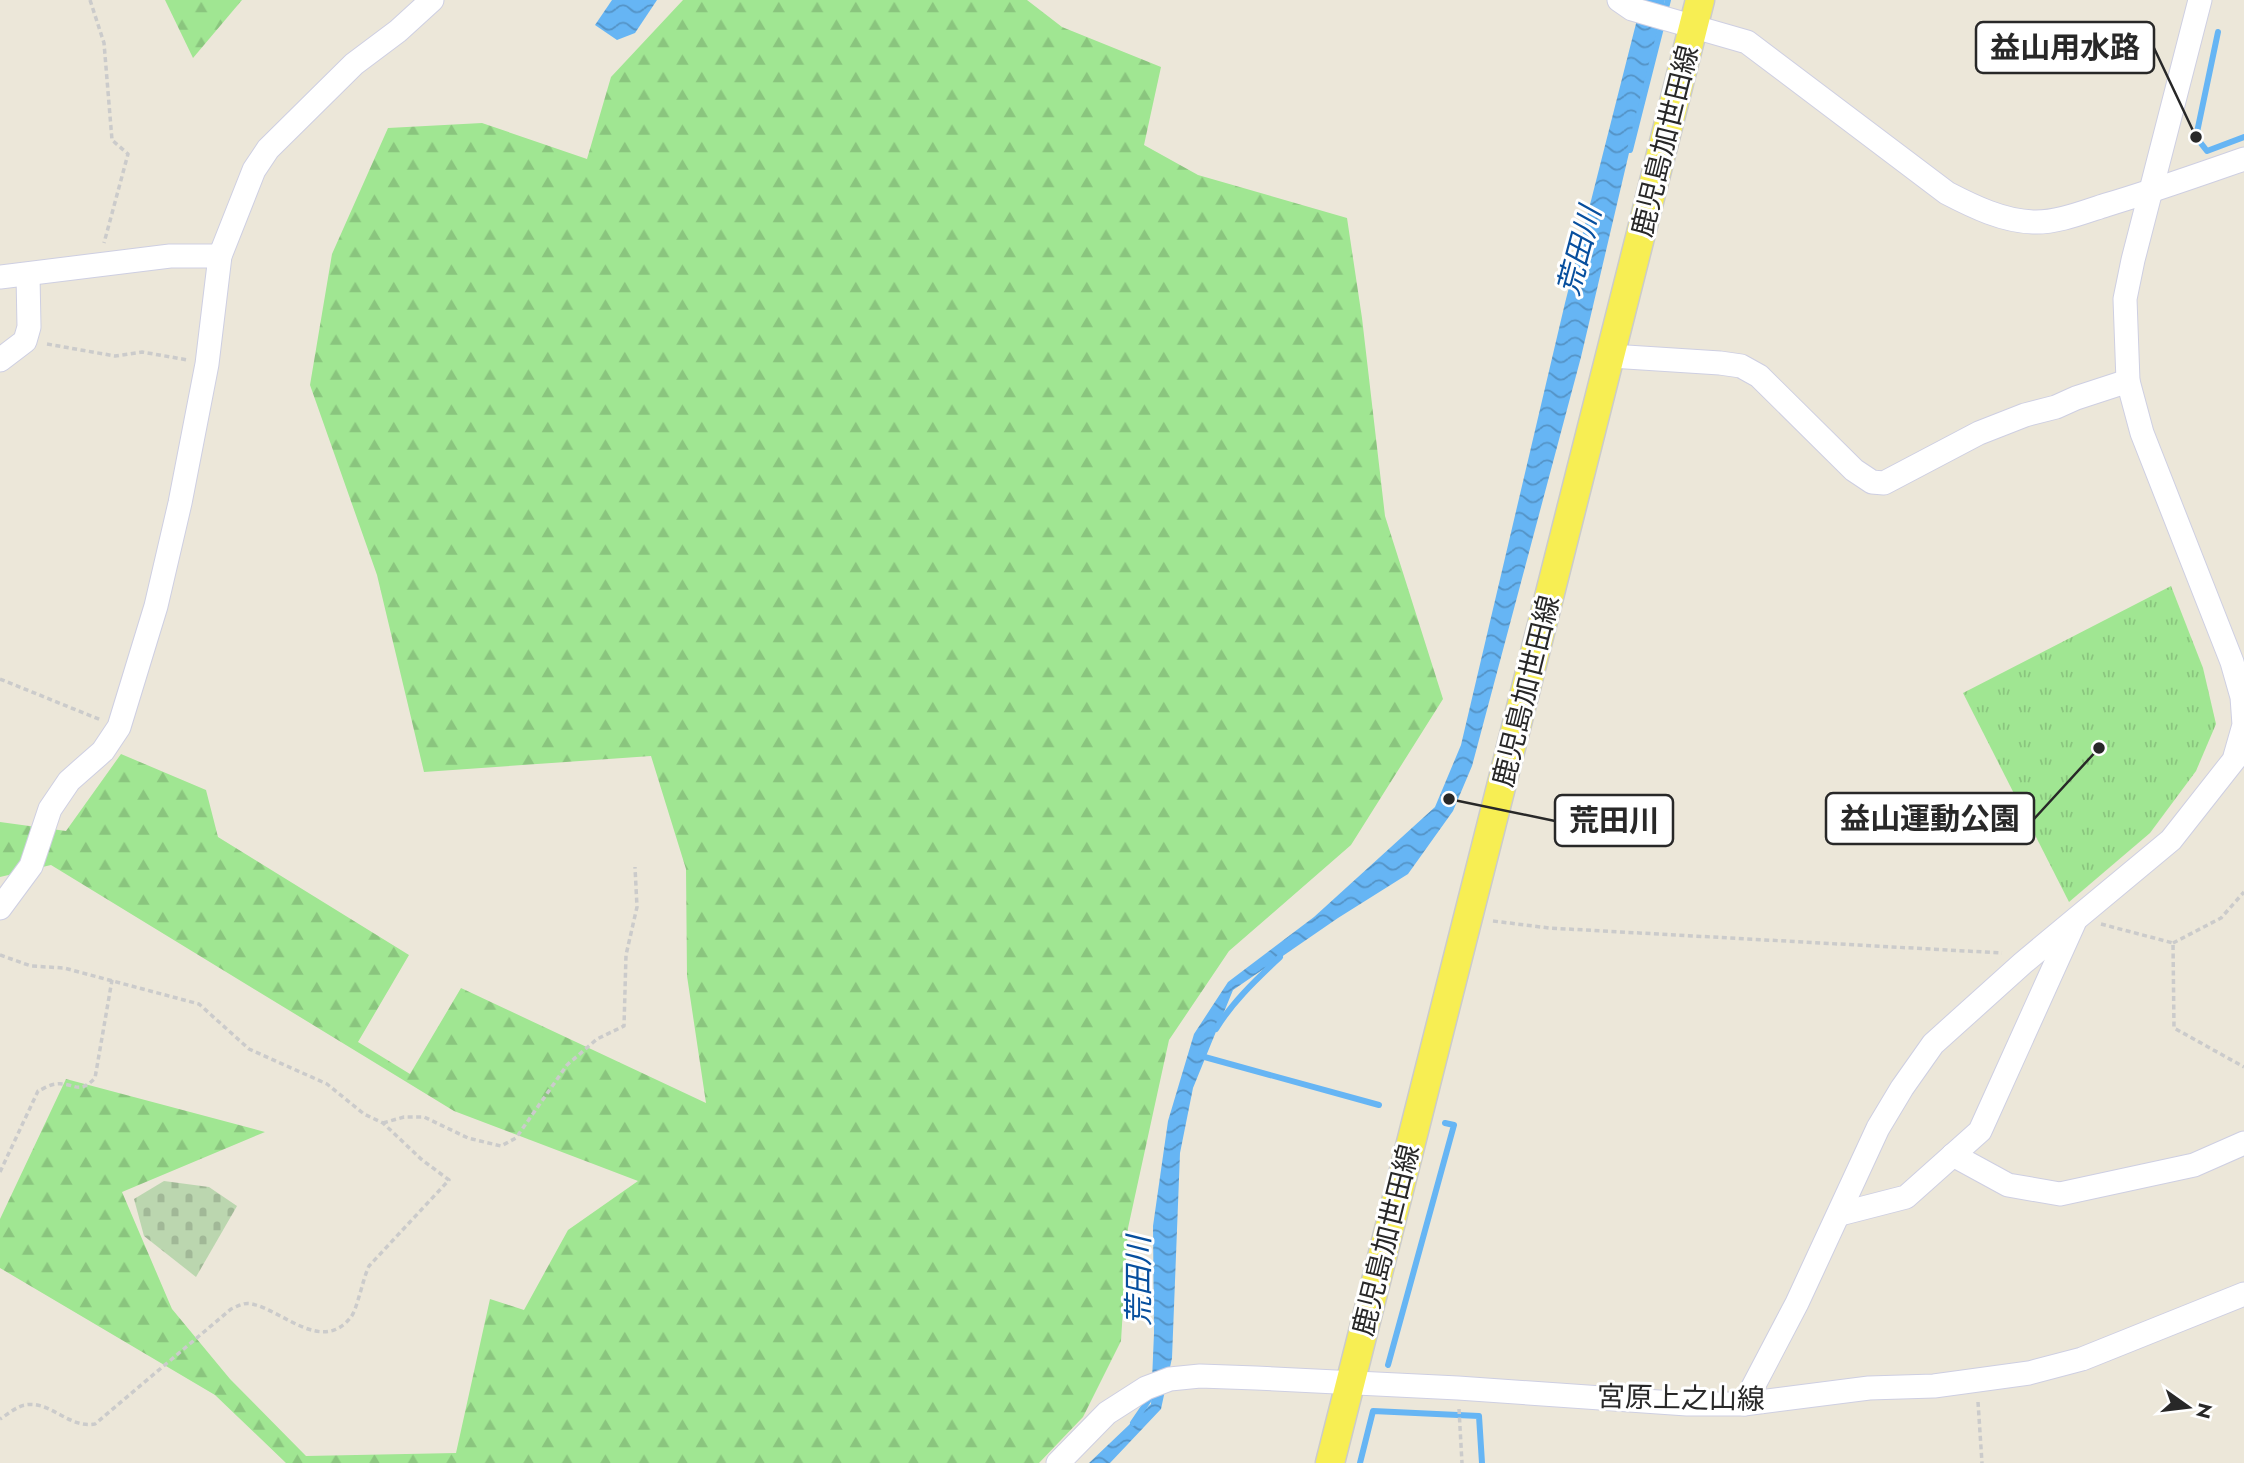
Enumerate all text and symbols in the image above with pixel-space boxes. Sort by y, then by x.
callout: 益山用水路 [1976,22,2154,73]
text: 益山用水路 [1990,26,2140,69]
street label: 鹿児島加世田線 [1621,41,1709,241]
water label: 荒田川 [1547,199,1612,300]
street label: 鹿児島加世田線 [1482,591,1570,791]
callout: 益山運動公園 [1826,793,2034,844]
callout: 荒田川 [1555,795,1673,846]
text: 益山運動公園 [1840,797,2020,840]
text: 荒田川 [1569,799,1659,842]
street label: 鹿児島加世田線 [1342,1140,1430,1340]
water label: 荒田川 [1117,1233,1160,1326]
north arrow [2153,1372,2223,1442]
street label: 宮原上之山線 [1597,1376,1765,1420]
text: N [2189,1400,2219,1422]

